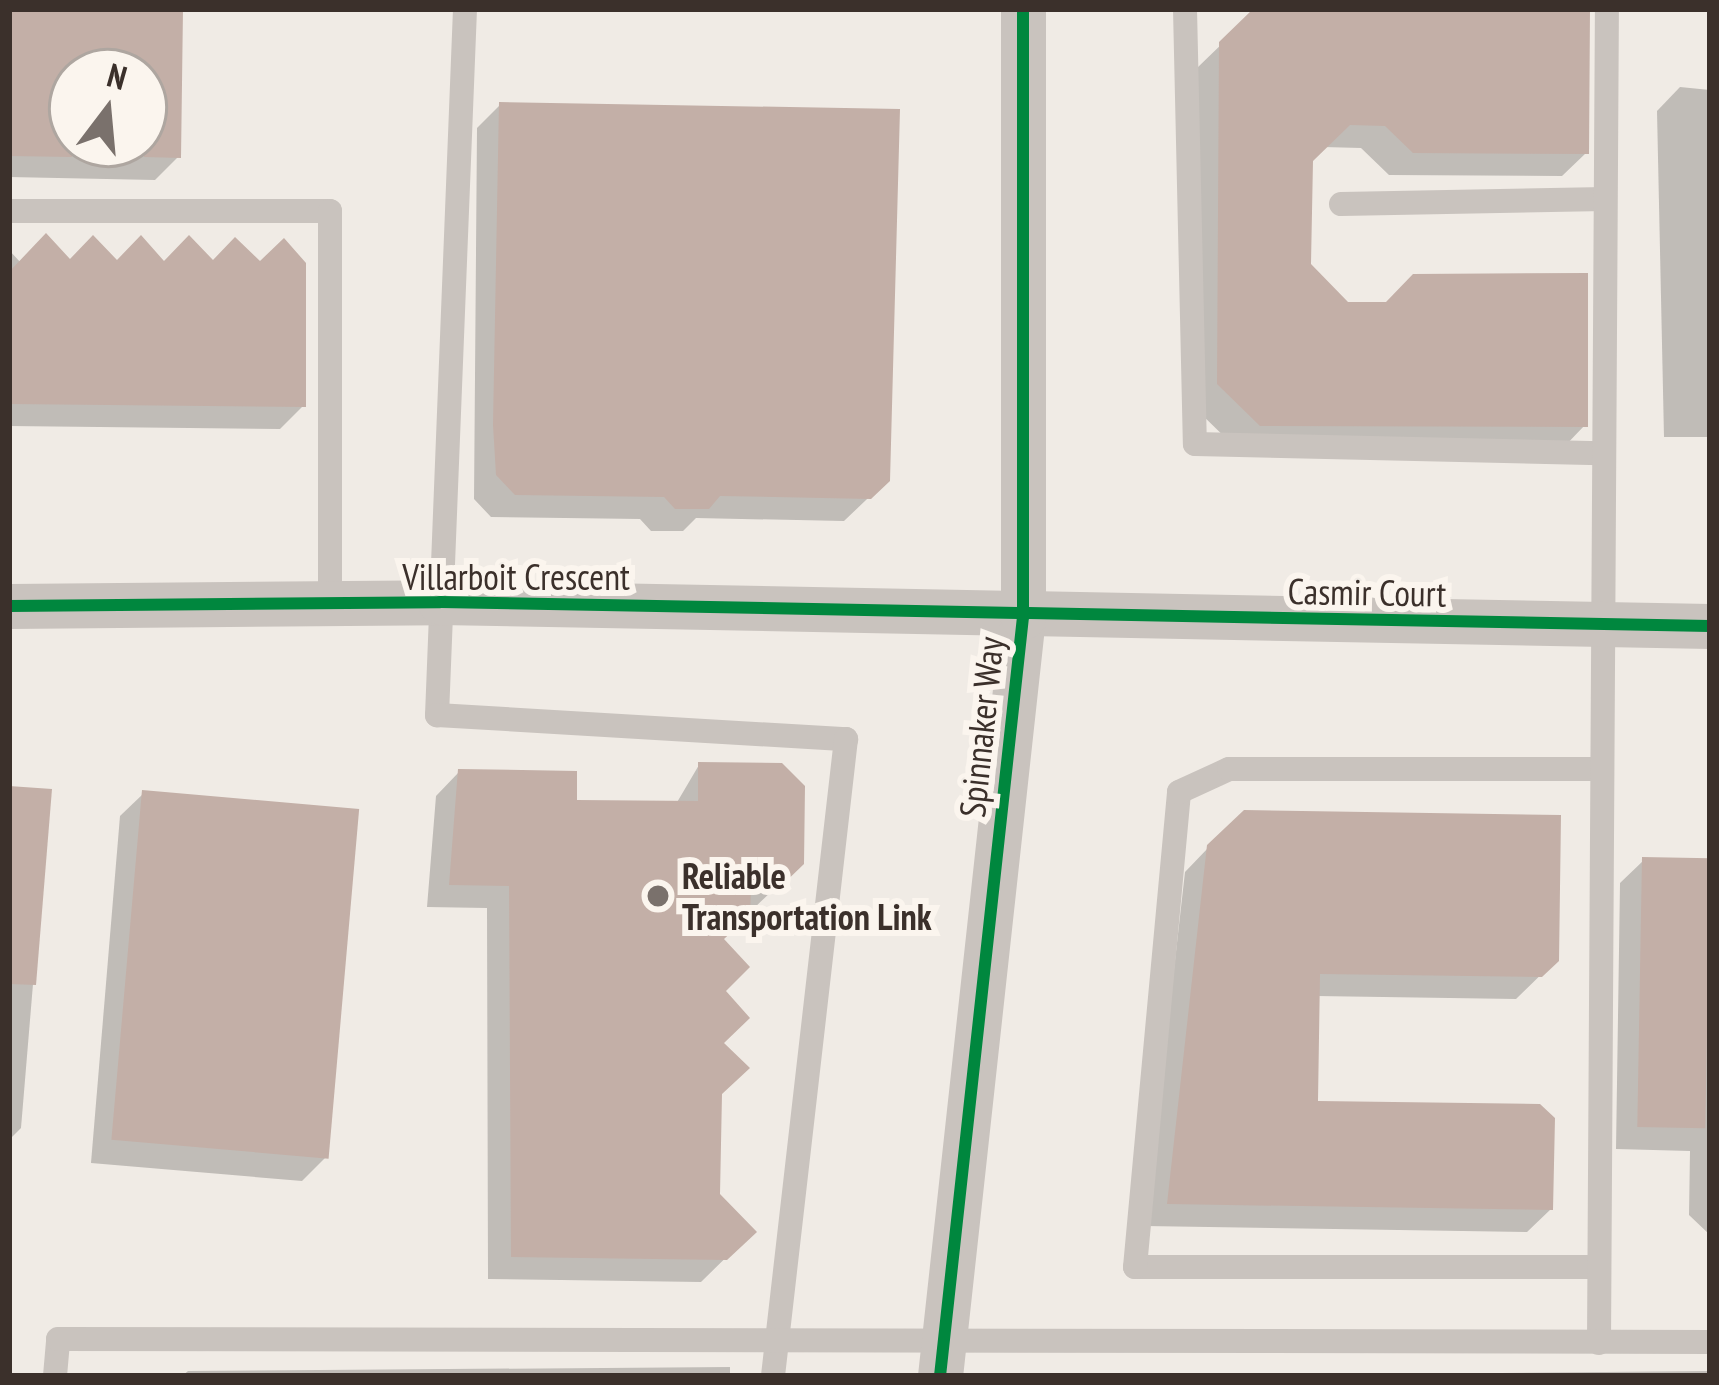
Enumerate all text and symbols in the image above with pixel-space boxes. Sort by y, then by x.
north arrow [48,48,168,168]
text: N [103,53,132,99]
street label: Villarboit Crescent [402,555,630,599]
street label: Casmir Court [1287,569,1447,615]
street label: Spinnaker Way [950,634,1012,820]
place label: Reliable Transportation Link [682,853,932,938]
marker: Reliable Transportation Link [645,883,671,909]

